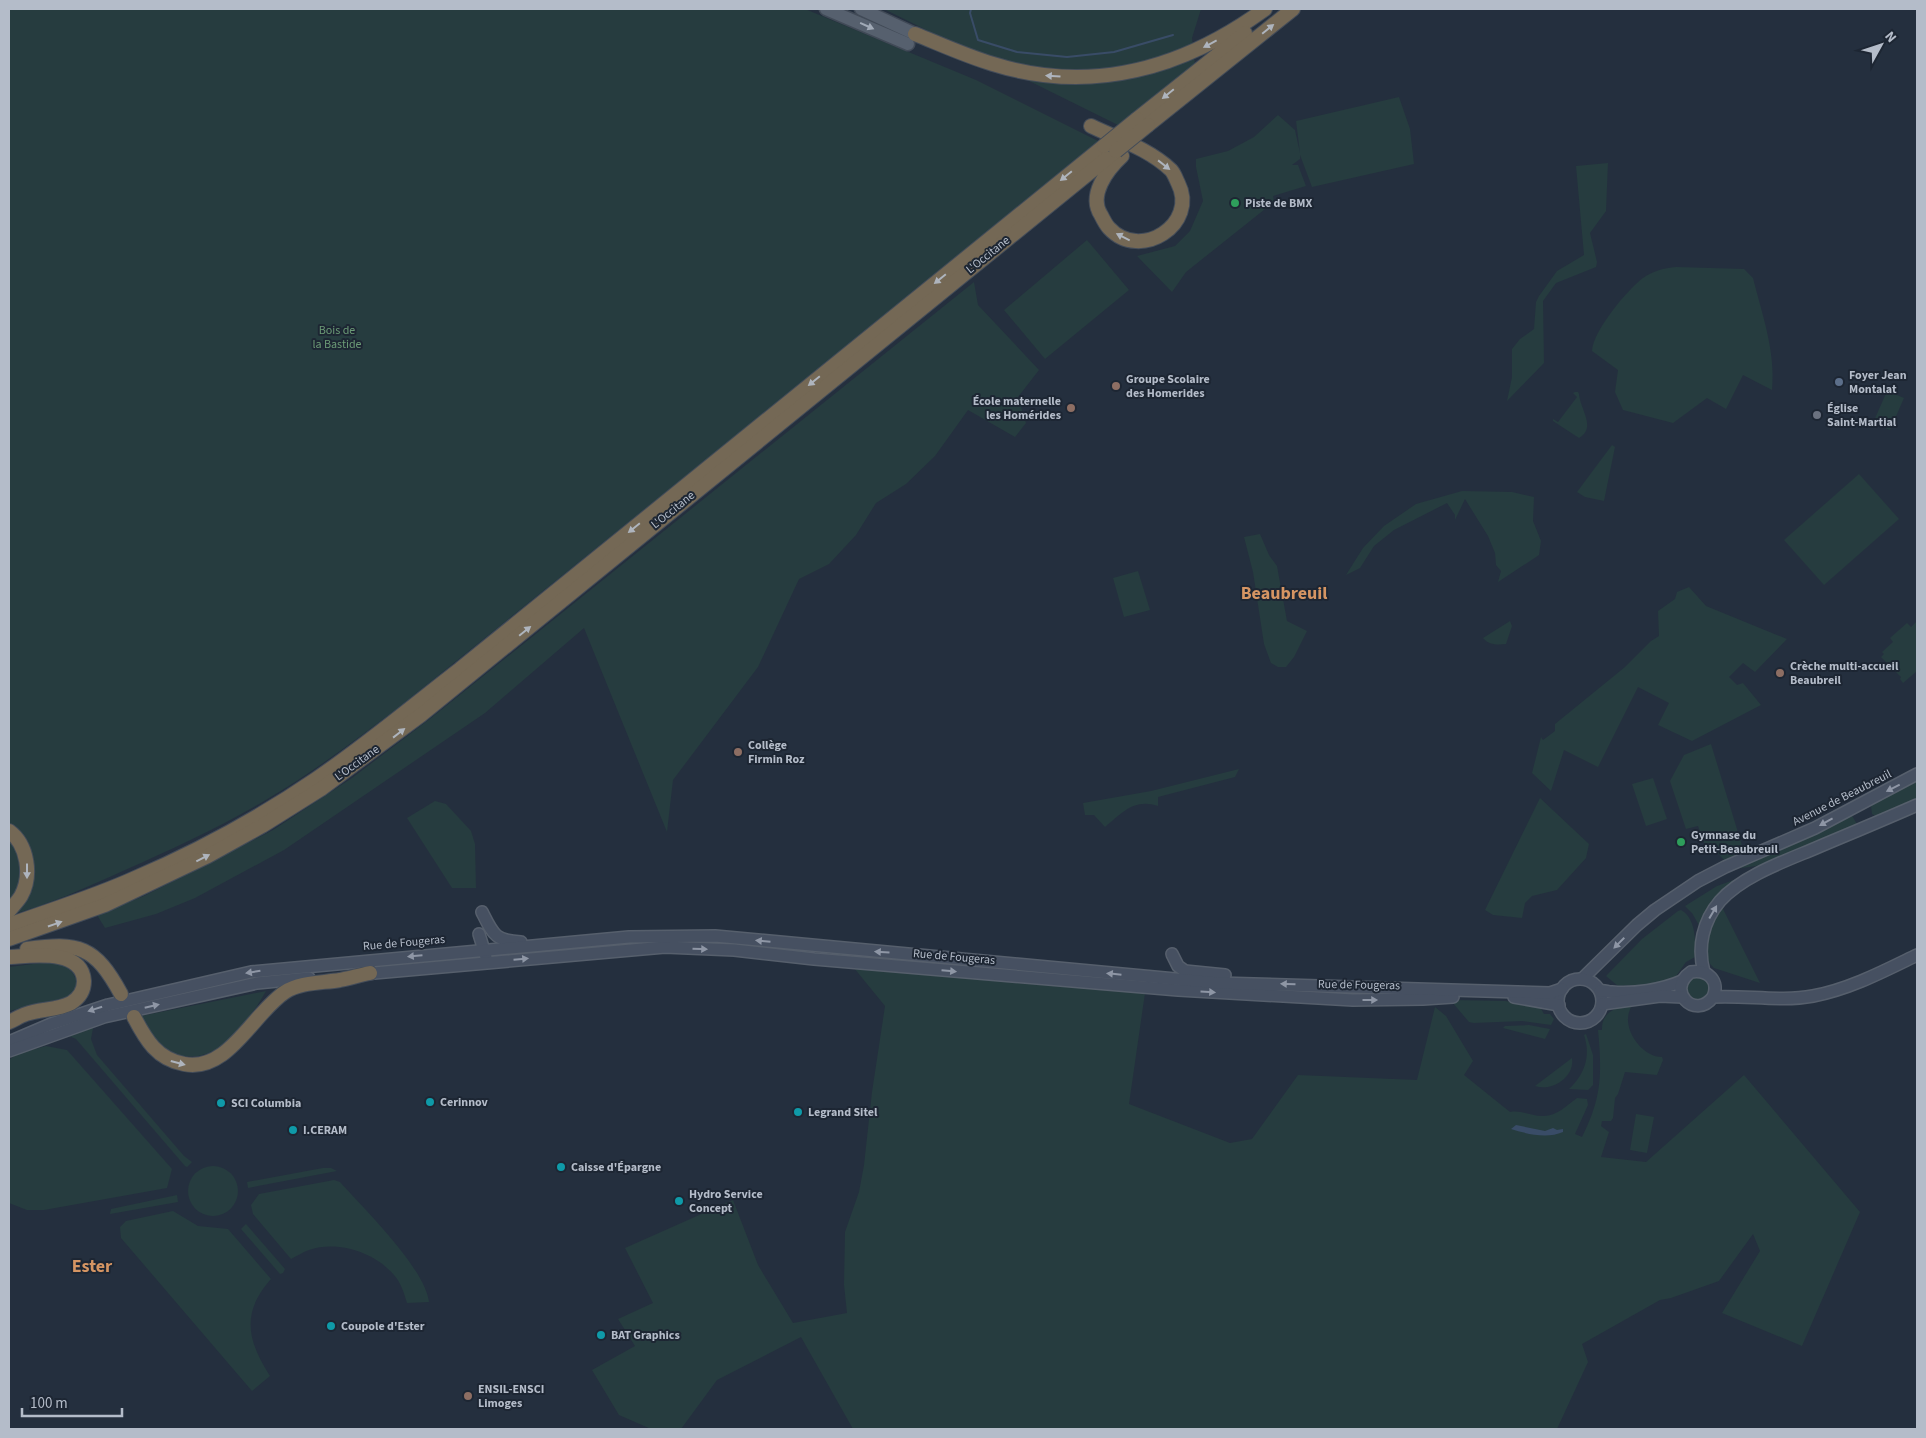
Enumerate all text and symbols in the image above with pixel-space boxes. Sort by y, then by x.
north arrow [1856,20,1906,70]
one-way arrow [860,22,874,30]
one-way arrow [1261,23,1274,34]
text: N [1880,27,1901,47]
one-way arrow [1202,40,1217,48]
one-way arrow [1044,72,1060,80]
one-way arrow [1162,89,1175,100]
one-way arrow [1157,160,1170,171]
one-way arrow [1060,171,1073,182]
place label: Piste de BMX [1245,195,1312,212]
marker: Piste de BMX [1229,197,1241,209]
street label: L'Occitane [963,232,1013,278]
one-way arrow [1116,233,1130,241]
one-way arrow [934,273,947,284]
park label: Bois de la Bastide [312,322,362,353]
place label: Foyer Jean Montalat [1849,367,1907,398]
place label: Groupe Scolaire des Homerides [1126,371,1210,402]
one-way arrow [808,376,821,387]
marker: Foyer Jean Montalat [1833,376,1845,388]
marker: Groupe Scolaire des Homerides [1110,380,1122,392]
place label: École maternelle les Homérides [973,393,1061,424]
place label: Église Saint-Martial [1827,400,1897,431]
marker: École maternelle les Homérides [1065,402,1077,414]
marker: Église Saint-Martial [1811,409,1823,421]
street label: L'Occitane [648,487,698,533]
one-way arrow [627,522,640,533]
district label: Beaubreuil [1241,581,1327,606]
one-way arrow [518,625,531,636]
place label: Crèche multi-accueil Beaubreil [1790,658,1899,689]
marker: Crèche multi-accueil Beaubreil [1774,667,1786,679]
one-way arrow [392,727,405,738]
place label: Collège Firmin Roz [748,737,805,768]
street label: L'Occitane [331,741,383,785]
marker: Collège Firmin Roz [732,746,744,758]
street label: Avenue de Beaubreuil [1790,766,1894,830]
one-way arrow [1885,784,1900,792]
one-way arrow [1820,817,1833,826]
place label: Gymnase du Petit-Beaubreuil [1691,827,1778,858]
marker: Gymnase du Petit-Beaubreuil [1675,836,1687,848]
one-way arrow [196,854,211,862]
one-way arrow [23,863,31,879]
one-way arrow [1709,905,1717,919]
one-way arrow [48,920,63,928]
street label: Rue de Fougeras [362,931,446,955]
one-way arrow [755,936,771,944]
one-way arrow [1614,936,1626,948]
one-way arrow [692,945,708,953]
street label: Rue de Fougeras [912,945,996,969]
one-way arrow [874,947,890,955]
one-way arrow [407,953,423,961]
one-way arrow [513,955,529,963]
one-way arrow [942,967,958,975]
one-way arrow [245,969,261,977]
one-way arrow [1105,970,1121,978]
street label: Rue de Fougeras [1318,976,1400,994]
one-way arrow [1279,980,1295,988]
one-way arrow [1200,988,1216,996]
one-way arrow [1362,996,1378,1004]
one-way arrow [144,1002,159,1010]
one-way arrow [87,1006,102,1014]
one-way arrow [171,1059,186,1067]
place label: Cerinnov [440,1094,489,1111]
place label: SCI Columbia [231,1095,301,1112]
marker: Cerinnov [424,1096,436,1108]
marker: SCI Columbia [215,1097,227,1109]
place label: Legrand Sitel [808,1104,878,1121]
marker: Legrand Sitel [792,1106,804,1118]
place label: I.CERAM [303,1122,347,1139]
marker: I.CERAM [287,1124,299,1136]
place label: Caisse d'Épargne [571,1159,661,1176]
marker: Caisse d'Épargne [555,1161,567,1173]
place label: Hydro Service Concept [689,1186,763,1217]
marker: Hydro Service Concept [673,1195,685,1207]
district label: Ester [72,1254,113,1279]
place label: Coupole d'Ester [341,1318,425,1335]
marker: Coupole d'Ester [325,1320,337,1332]
place label: BAT Graphics [611,1327,680,1344]
marker: BAT Graphics [595,1329,607,1341]
place label: ENSIL-ENSCI Limoges [478,1381,544,1412]
scale bar [22,1386,122,1418]
marker: ENSIL-ENSCI Limoges [462,1390,474,1402]
text: 100 m [30,1393,68,1414]

